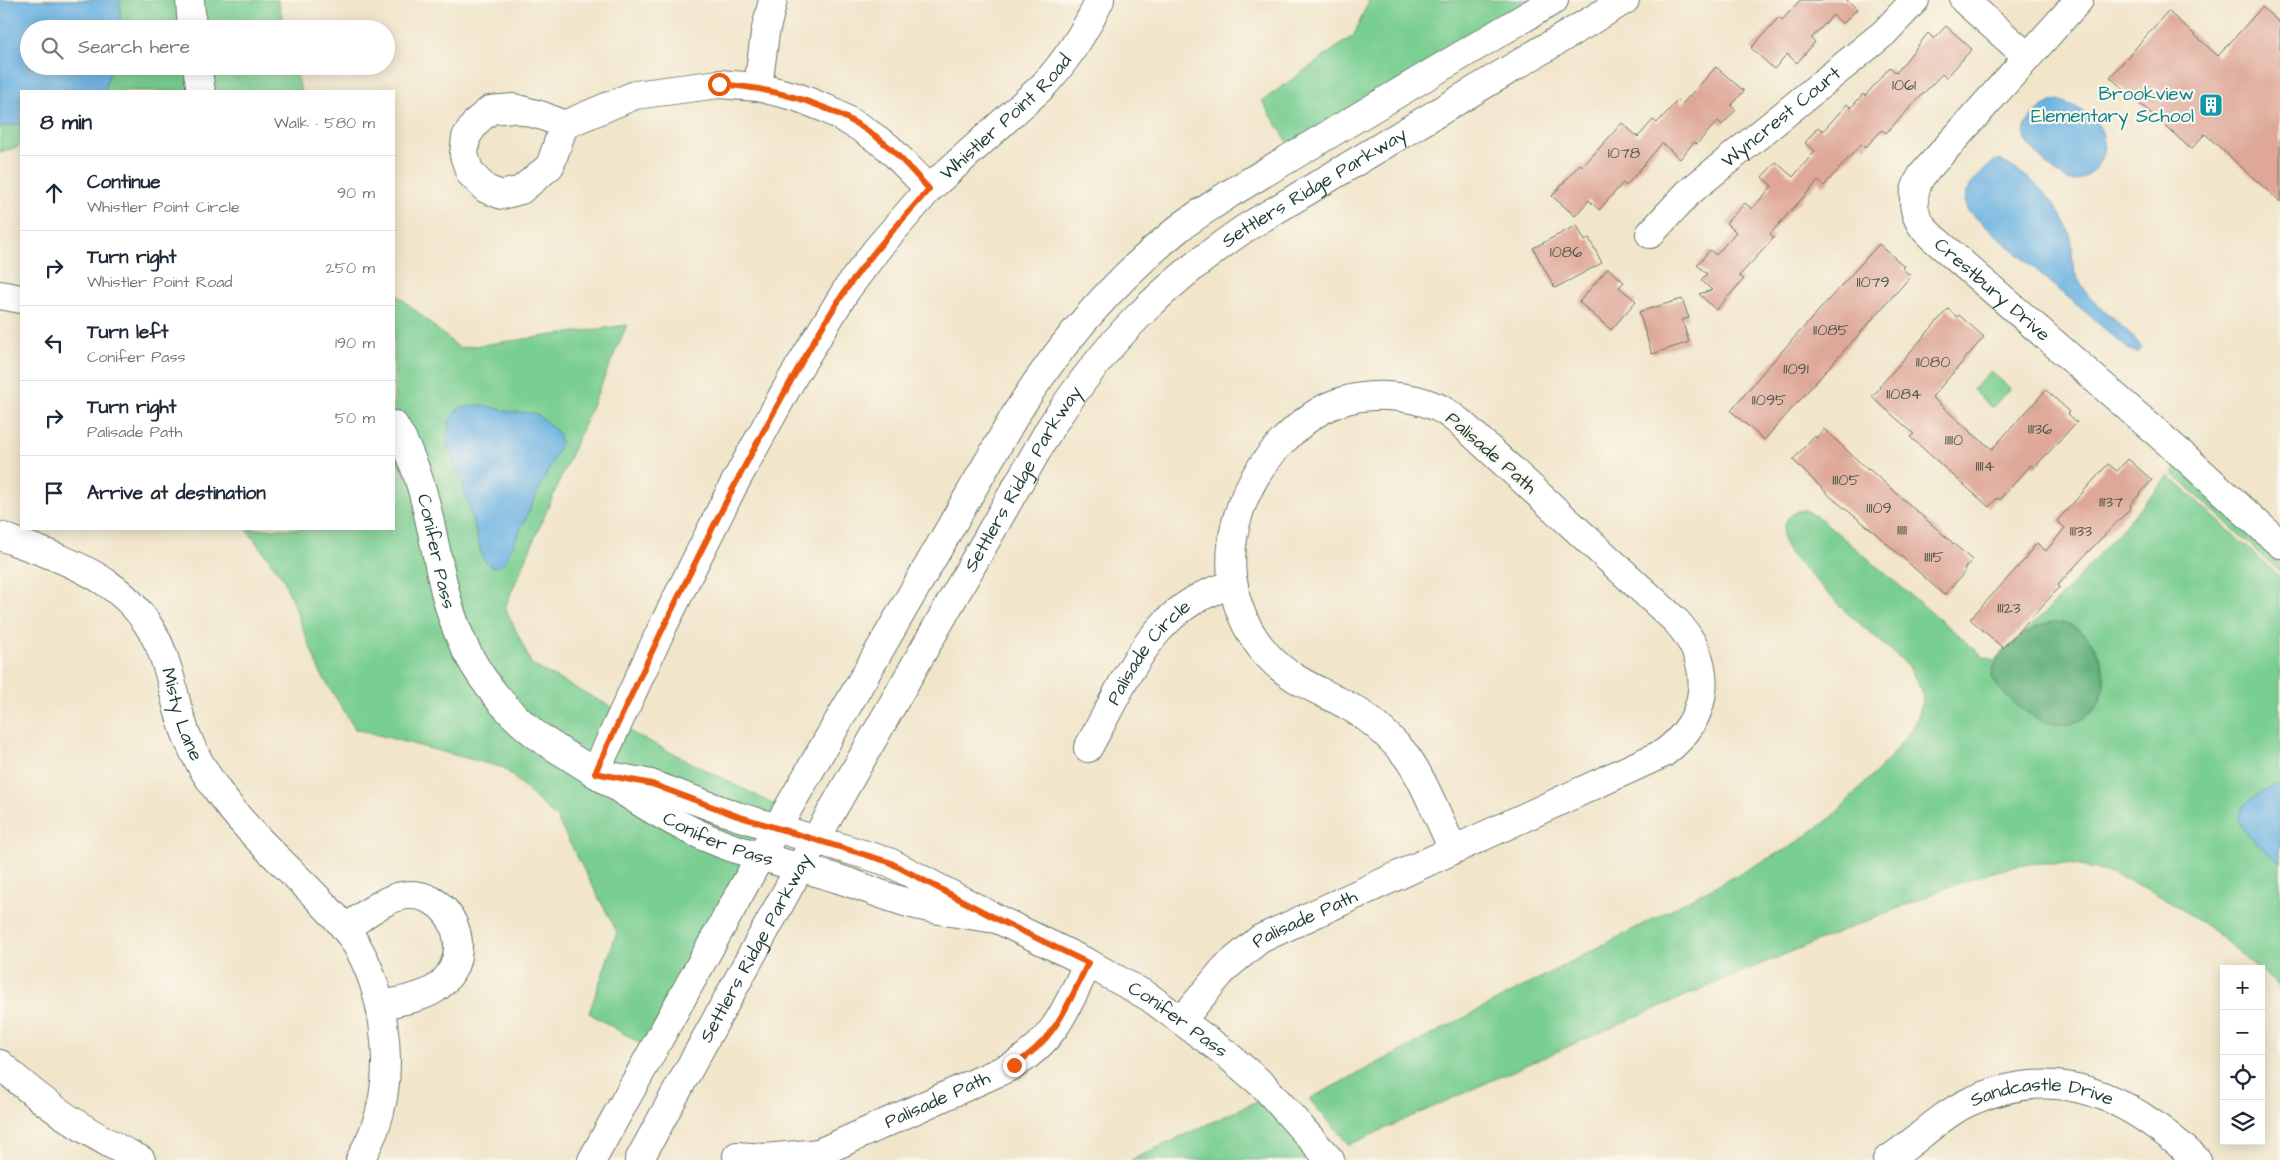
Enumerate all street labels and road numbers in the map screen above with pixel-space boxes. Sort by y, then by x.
street label: Whistler Point Road [934,48,1078,186]
street label: Wyncrest Court [1715,60,1847,174]
street label: Settlers Ridge Parkway [1216,120,1413,254]
street label: Crestbury Drive [1928,231,2056,348]
street label: Settlers Ridge Parkway [957,380,1090,577]
street label: Palisade Path [1439,406,1543,501]
street label: Conifer Pass [410,491,463,612]
street label: Palisade Circle [1100,593,1196,710]
street label: Misty Lane [155,664,210,766]
street label: Conifer Pass [658,805,776,873]
street label: Settlers Ridge Parkway [693,848,820,1047]
street label: Palisade Path [1245,882,1362,954]
street label: Conifer Pass [1123,974,1234,1064]
street label: Palisade Path [880,1064,995,1135]
street label: Sandcastle Drive [1966,1071,2118,1114]

